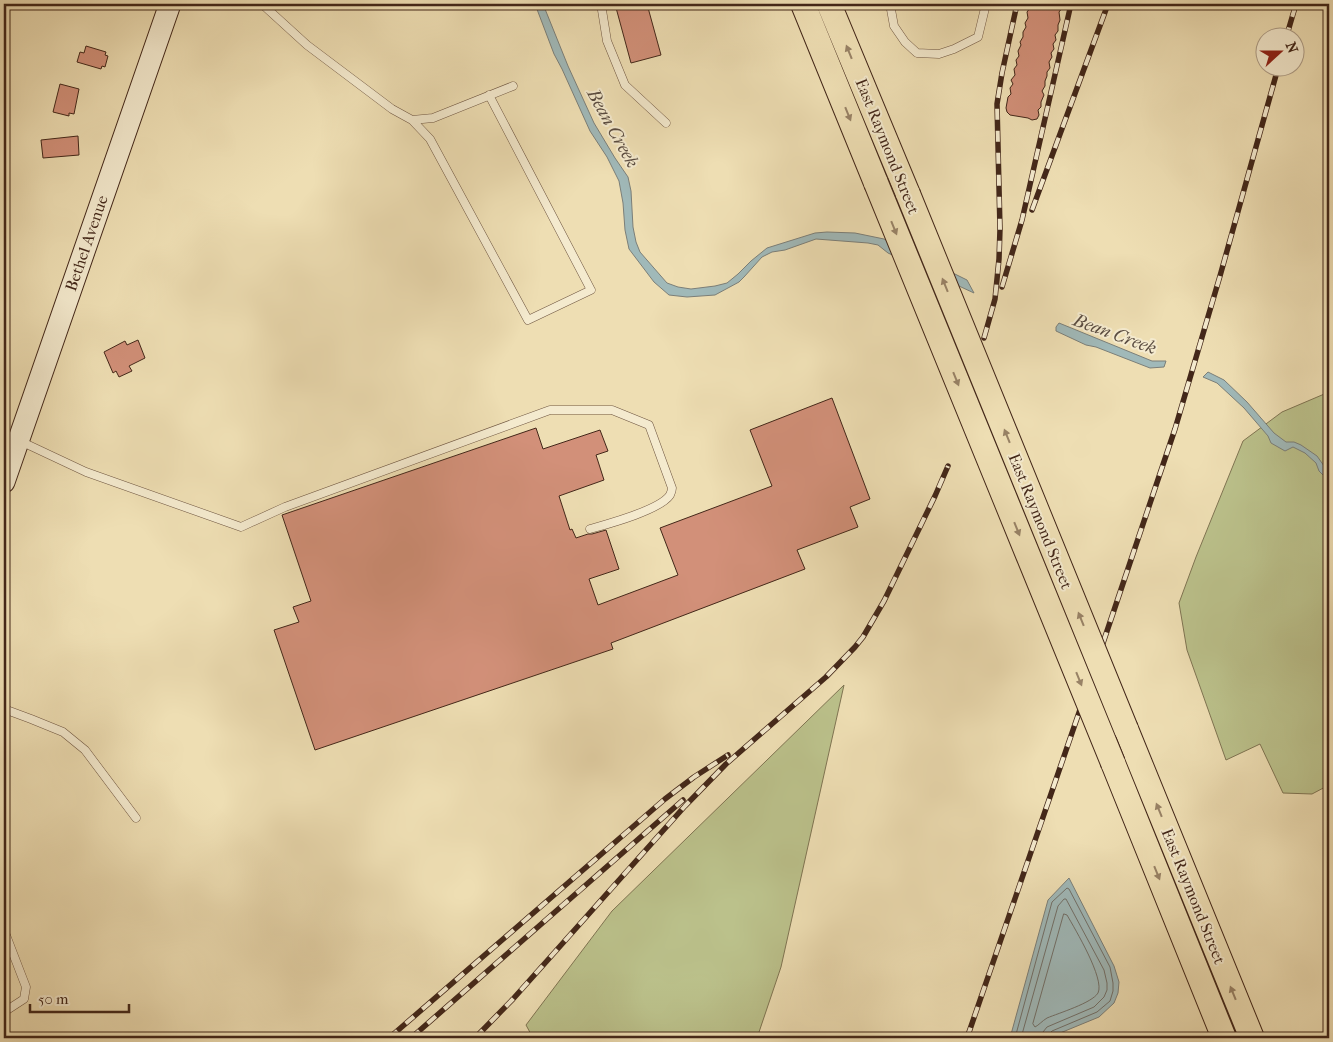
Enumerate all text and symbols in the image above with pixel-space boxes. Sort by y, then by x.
north arrow [1256,28,1306,78]
text: N [1282,40,1302,56]
one-way arrow [845,44,852,59]
street label: East Raymond Street [852,76,924,217]
water label: Bean Creek [582,84,643,171]
one-way arrow [844,107,852,121]
street label: Bethel Avenue [61,193,112,294]
one-way arrow [891,221,899,235]
one-way arrow [941,277,949,292]
water label: Bean Creek [1069,309,1159,359]
one-way arrow [953,371,960,386]
one-way arrow [1002,429,1010,443]
street label: East Raymond Street [1005,451,1077,592]
one-way arrow [1014,522,1022,536]
one-way arrow [1077,611,1085,626]
one-way arrow [1075,672,1083,687]
one-way arrow [1154,803,1162,817]
street label: East Raymond Street [1158,826,1230,967]
one-way arrow [1154,866,1162,880]
scale bar [30,982,129,1014]
one-way arrow [1229,986,1237,1000]
text: 50 m [38,990,69,1008]

